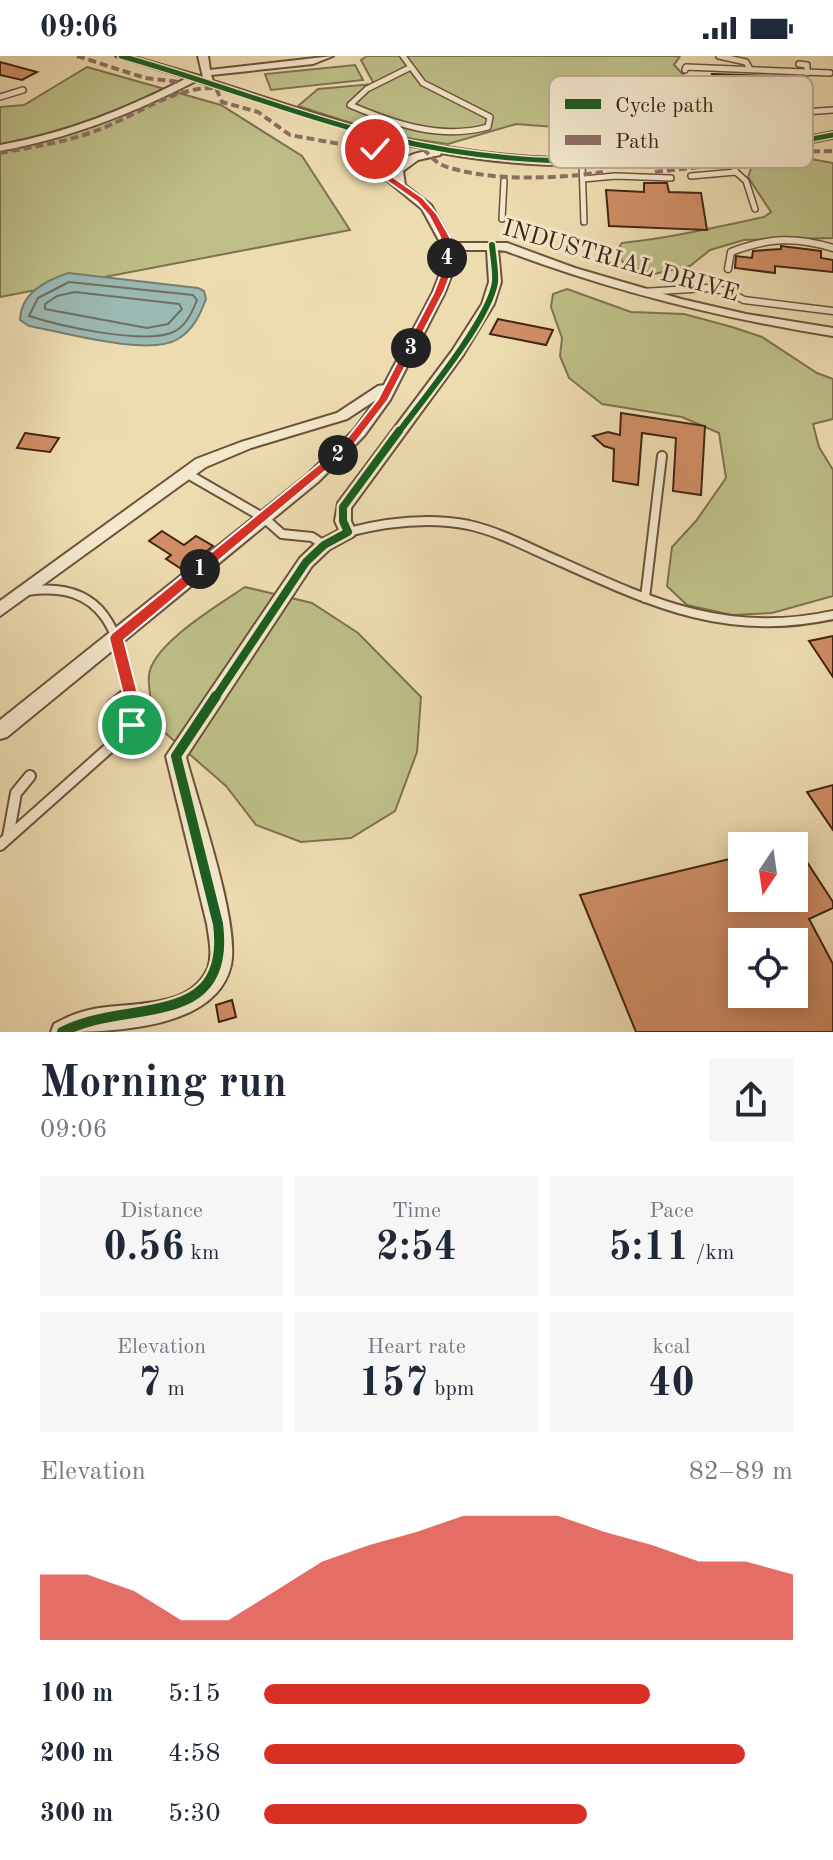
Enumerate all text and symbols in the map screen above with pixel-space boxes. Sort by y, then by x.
text: 09:06 [40,13,118,43]
legend [549,76,813,168]
text: Cycle path [615,95,714,117]
pin [341,115,409,183]
icon: check [353,127,397,171]
text: Path [615,131,660,153]
street label: INDUSTRIAL DRIVE [500,217,741,307]
pin: 4 [427,238,467,278]
text: 4 [441,247,453,269]
pin: 3 [391,328,431,368]
text: 3 [405,337,417,359]
pin: 2 [318,435,358,475]
text: 2 [332,444,344,466]
pin: 1 [180,549,220,589]
text: 1 [194,558,206,580]
pin [98,691,166,759]
icon: arrive [110,703,154,747]
north arrow [728,832,808,912]
map controls [728,832,808,1008]
button: locate [728,928,808,1008]
button: share [709,1058,793,1142]
text: Morning run [40,1062,287,1106]
text: 09:06 [40,1117,108,1143]
text: Distance [120,1200,203,1222]
text: Time [392,1200,441,1222]
text: Pace [649,1200,694,1222]
text: 0.56 [104,1229,184,1269]
text: 2:54 [376,1229,457,1269]
text: 5:11 [609,1229,689,1269]
text: km [184,1242,219,1264]
text: /km [689,1242,734,1264]
text: Elevation [117,1336,206,1358]
text: Heart rate [367,1336,466,1358]
text: kcal [653,1336,690,1358]
text: 7 [138,1365,161,1405]
text: 157 [359,1365,428,1405]
text: 40 [648,1365,695,1405]
text: m [161,1378,185,1400]
text: bpm [428,1378,474,1400]
text: Elevation [40,1459,146,1485]
text: 82–89 m [689,1459,793,1485]
text: 100 m [40,1681,113,1707]
text: 5:15 [168,1681,221,1707]
text: 200 m [40,1741,113,1767]
text: 4:58 [168,1741,221,1767]
text: 300 m [40,1801,113,1827]
text: 5:30 [168,1801,221,1827]

